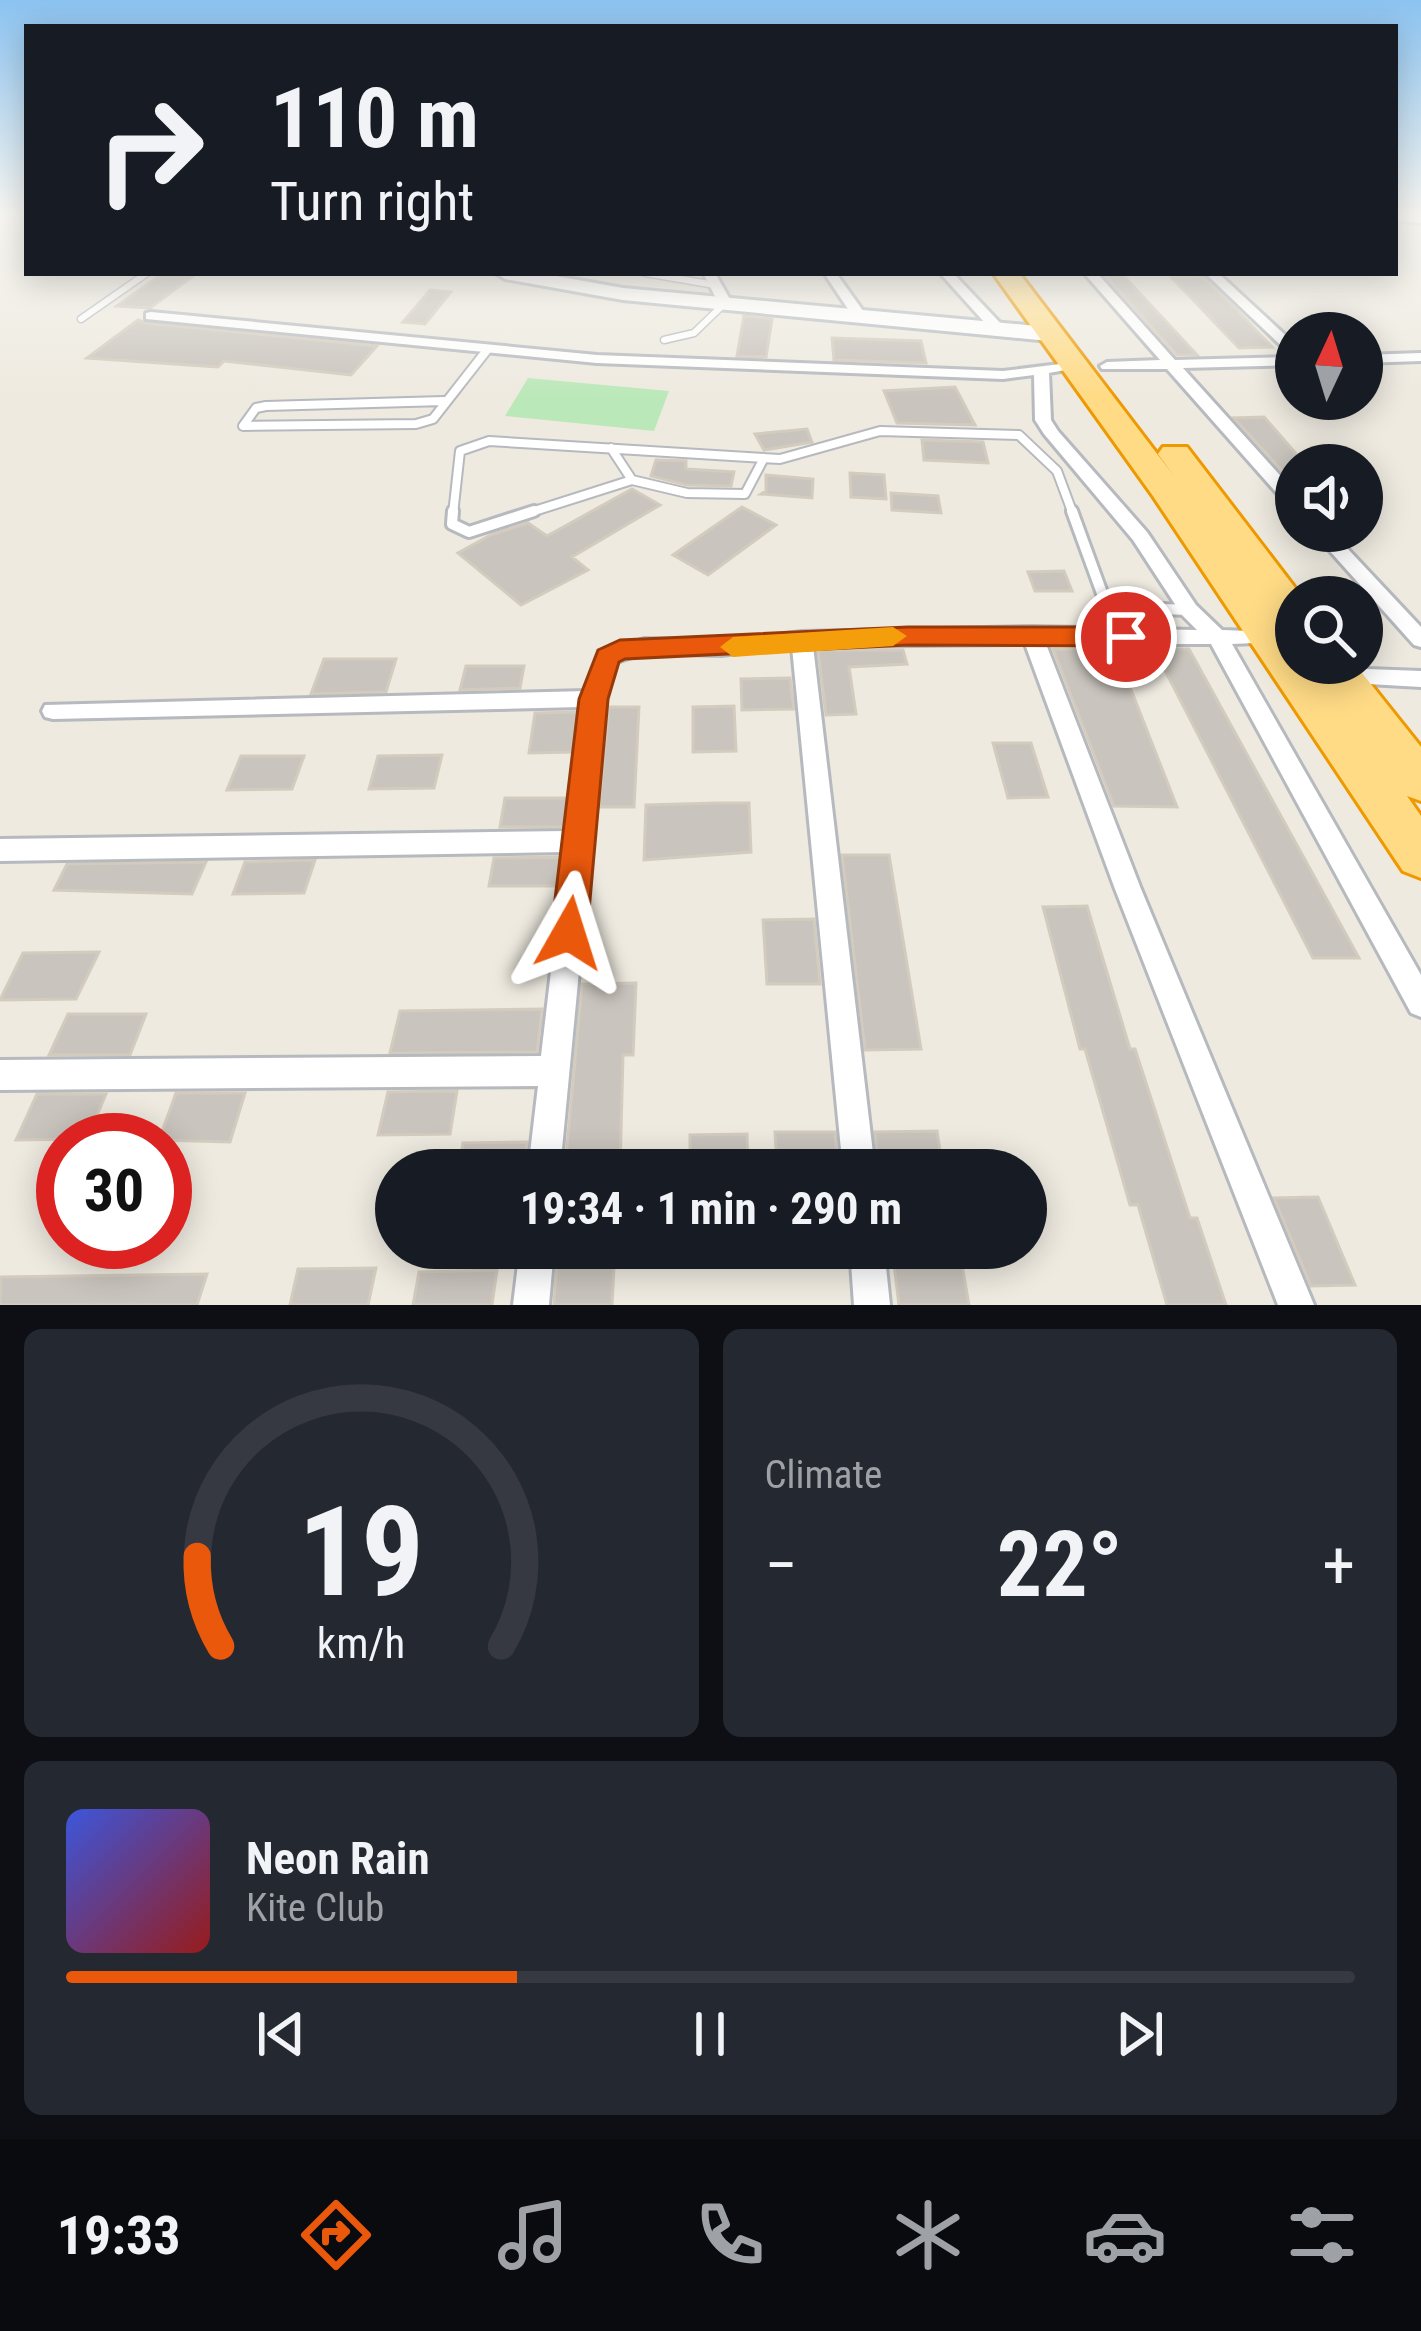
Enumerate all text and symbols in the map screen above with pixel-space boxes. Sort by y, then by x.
text: 110 m [270,69,479,168]
icon: right [72,72,228,228]
text: Turn right [270,170,474,233]
north arrow [1275,312,1383,420]
map controls [1275,312,1383,684]
button: sound [1275,444,1383,552]
button: search [1275,576,1383,684]
pin [1075,586,1177,688]
icon: arrive [1093,604,1159,670]
position arrow [506,870,632,996]
speed limit sign: 30 [36,1113,192,1269]
text: 19:34 · 1 min · 290 m [520,1182,902,1235]
text: Climate [765,1452,882,1498]
text: 19 [298,1479,424,1625]
text: 22° [997,1513,1123,1618]
text: − [765,1527,798,1604]
text: + [1322,1527,1355,1604]
text: km/h [317,1618,405,1668]
text: Neon Rain [246,1832,430,1885]
text: Kite Club [246,1885,384,1931]
icon: previous [248,2001,314,2067]
icon: pause [677,2001,743,2067]
icon: next [1107,2001,1173,2067]
icon: directions [294,2193,378,2277]
icon: music [491,2193,575,2277]
icon: phone [688,2193,772,2277]
icon: climate [886,2193,970,2277]
icon: car [1083,2193,1167,2277]
icon: filters [1280,2193,1364,2277]
text: 19:33 [57,2204,181,2267]

